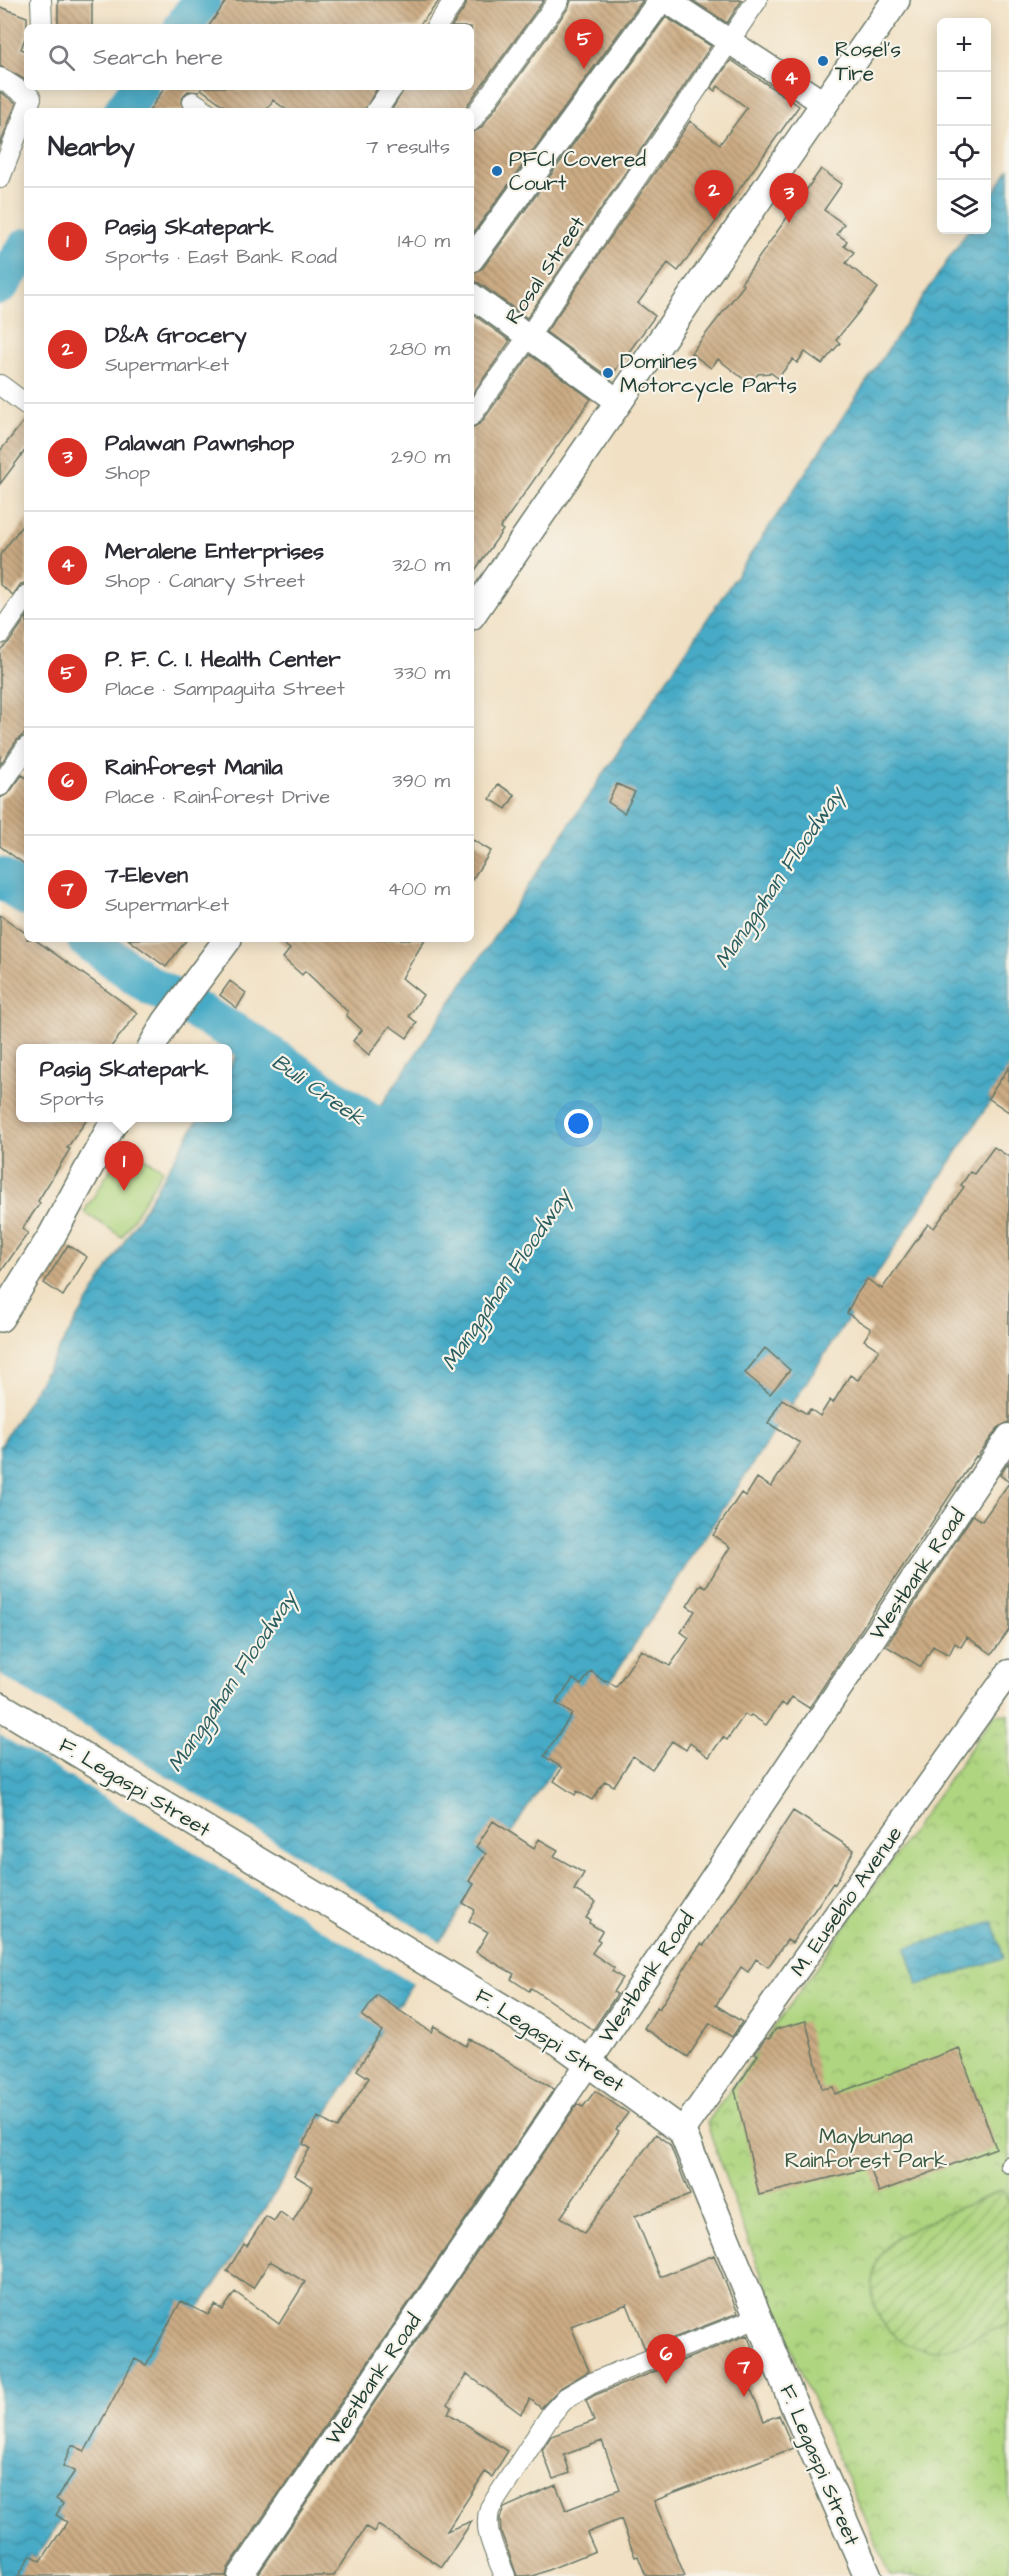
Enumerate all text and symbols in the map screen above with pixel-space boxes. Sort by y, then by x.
map controls [937,18,991,234]
button: + [937,18,991,72]
pin: 5 [564,20,604,69]
search box [24,24,474,90]
place label: Rosel's Tire [835,35,901,88]
icon: search [45,41,78,74]
text: Search here [93,42,223,73]
marker: Rosel's Tire [816,54,830,68]
pin: 4 [772,58,810,108]
button: − [937,72,991,126]
button: locate [937,126,991,180]
text: Nearby [48,129,135,165]
text: 7 results [366,133,450,161]
place label: PFCI Covered Court [509,145,646,198]
marker: PFCI Covered Court [490,164,504,178]
pin: 2 [694,170,734,220]
pin: 3 [770,174,808,223]
button: layers [937,180,991,234]
street label: Rosal Street [499,210,593,330]
text: Pasig Skatepark [105,212,273,243]
text: 1 [66,227,69,255]
text: 140 m [398,227,450,255]
text: Sports · East Bank Road [105,243,337,271]
text: D&A Grocery [105,320,247,351]
text: 2 [62,335,73,363]
text: 280 m [389,335,450,363]
place label: Domines Motorcycle Parts [620,347,797,402]
text: Supermarket [105,351,229,379]
marker: Domines Motorcycle Parts [601,366,615,380]
text: Palawan Pawnshop [105,428,294,459]
text: 3 [62,443,73,471]
text: 290 m [391,443,450,471]
text: Shop [105,459,150,487]
text: Meralene Enterprises [105,536,324,567]
text: 4 [61,551,74,579]
text: 320 m [392,551,450,579]
text: Shop · Canary Street [105,567,305,595]
text: P. F. C. I. Health Center [105,644,341,675]
text: 5 [60,659,75,687]
text: 330 m [393,659,450,687]
text: Place · Sampaguita Street [105,675,345,703]
text: Rainforest Manila [105,752,283,783]
text: 6 [61,767,74,795]
text: 390 m [392,767,450,795]
water label: Manggahan Floodway [707,779,854,975]
text: Place · Rainforest Drive [105,783,330,811]
text: 7-Eleven [105,860,188,891]
text: 7 [61,875,74,903]
text: 400 m [388,875,450,903]
text: Supermarket [105,891,229,919]
popup [16,1044,232,1122]
water label: Buli Creek [265,1047,371,1134]
text: Pasig Skatepark [40,1054,208,1085]
text: Sports [40,1085,104,1113]
your location [564,1109,593,1138]
pin: 1 [104,1142,144,1191]
water label: Manggahan Floodway [434,1181,581,1377]
street label: Westbank Road [863,1503,972,1646]
water label: Manggahan Floodway [160,1583,307,1779]
street label: F. Legaspi Street [53,1731,216,1846]
street label: M. Eusebio Avenue [784,1820,909,1982]
street label: Westbank Road [592,1906,701,2049]
street label: F. Legaspi Street [469,1981,630,2101]
park label: Maybunga Rainforest Park [785,2122,947,2175]
street label: Westbank Road [319,2308,428,2451]
pin: 6 [646,2334,686,2384]
pin: 7 [724,2348,764,2397]
street label: F. Legaspi Street [771,2380,867,2551]

